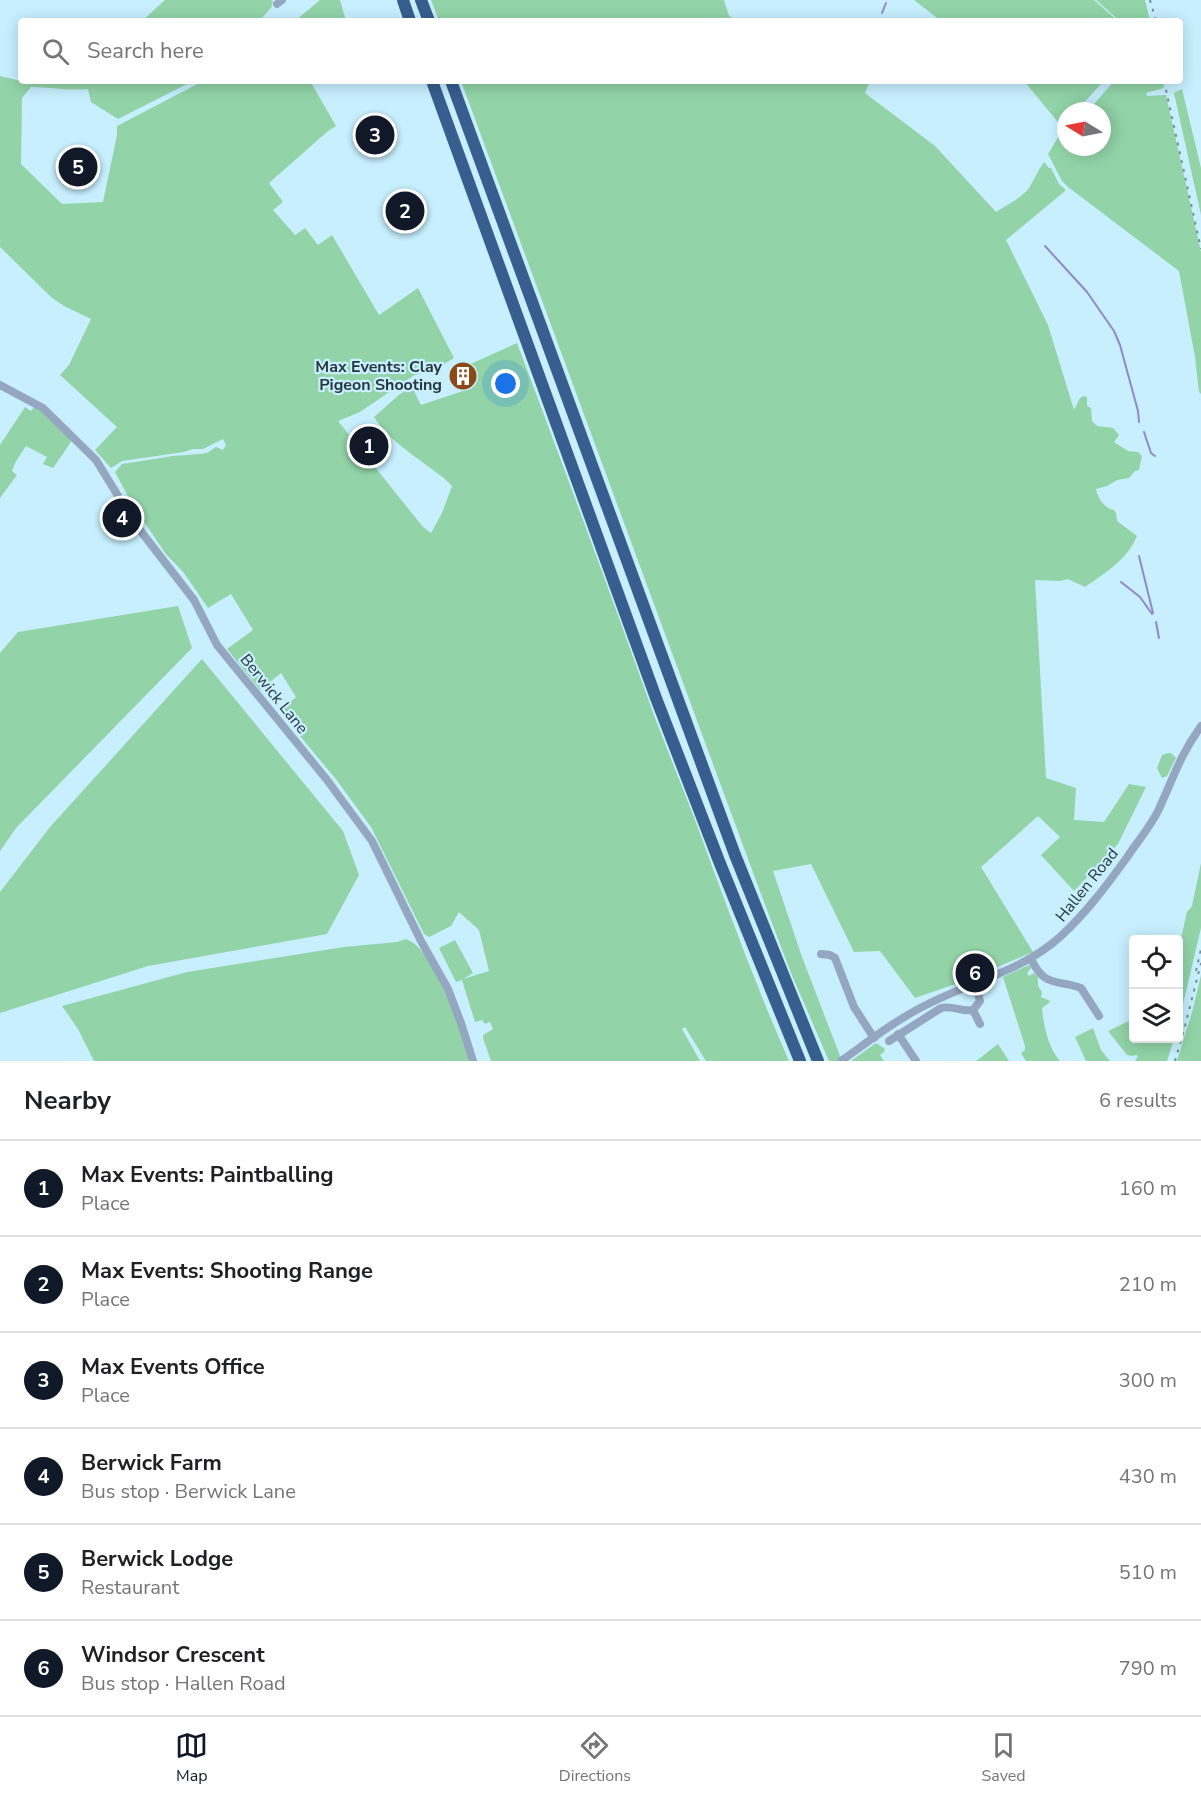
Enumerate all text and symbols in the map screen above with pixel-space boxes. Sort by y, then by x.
search box [18,18,1183,84]
icon: search [39,35,72,68]
text: Search here [87,36,204,66]
north arrow [1057,102,1111,156]
pin: 3 [356,112,394,158]
pin: 5 [58,144,98,190]
pin: 2 [386,188,424,234]
place label: Max Events: Clay Pigeon Shooting [315,356,443,396]
building icon: Max Events: Clay Pigeon Shooting [447,360,479,392]
your location [491,369,520,398]
pin: 1 [350,424,388,468]
pin: 4 [102,496,142,540]
street label: Berwick Lane [235,649,313,739]
street label: Hallen Road [1050,843,1124,927]
map controls [1129,935,1183,1043]
button: locate [1129,935,1183,989]
pin: 6 [956,950,994,996]
button: layers [1129,989,1183,1043]
text: Nearby [24,1083,111,1118]
text: 6 results [1099,1087,1177,1114]
text: Max Events: Paintballing [81,1160,334,1190]
text: 1 [38,1175,50,1202]
text: 160 m [1119,1175,1177,1202]
text: Place [81,1190,130,1217]
text: Max Events: Shooting Range [81,1256,373,1286]
text: 2 [38,1271,50,1298]
text: 210 m [1119,1271,1177,1298]
text: Place [81,1286,130,1313]
text: Max Events Office [81,1352,265,1382]
text: 3 [38,1367,50,1394]
text: 300 m [1119,1367,1177,1394]
text: Place [81,1382,130,1409]
text: Berwick Farm [81,1448,222,1478]
text: 4 [38,1463,50,1490]
text: 430 m [1119,1463,1177,1490]
text: Bus stop · Berwick Lane [81,1478,296,1505]
text: Berwick Lodge [81,1544,233,1574]
text: 5 [38,1559,50,1586]
text: 510 m [1119,1559,1177,1586]
text: Restaurant [81,1574,179,1601]
text: Windsor Crescent [81,1640,265,1670]
text: 6 [38,1655,50,1682]
text: 790 m [1119,1655,1177,1682]
text: Bus stop · Hallen Road [81,1670,286,1697]
tab: Map [175,1729,208,1787]
tab: Directions [559,1729,631,1787]
tab: Saved [982,1729,1026,1787]

